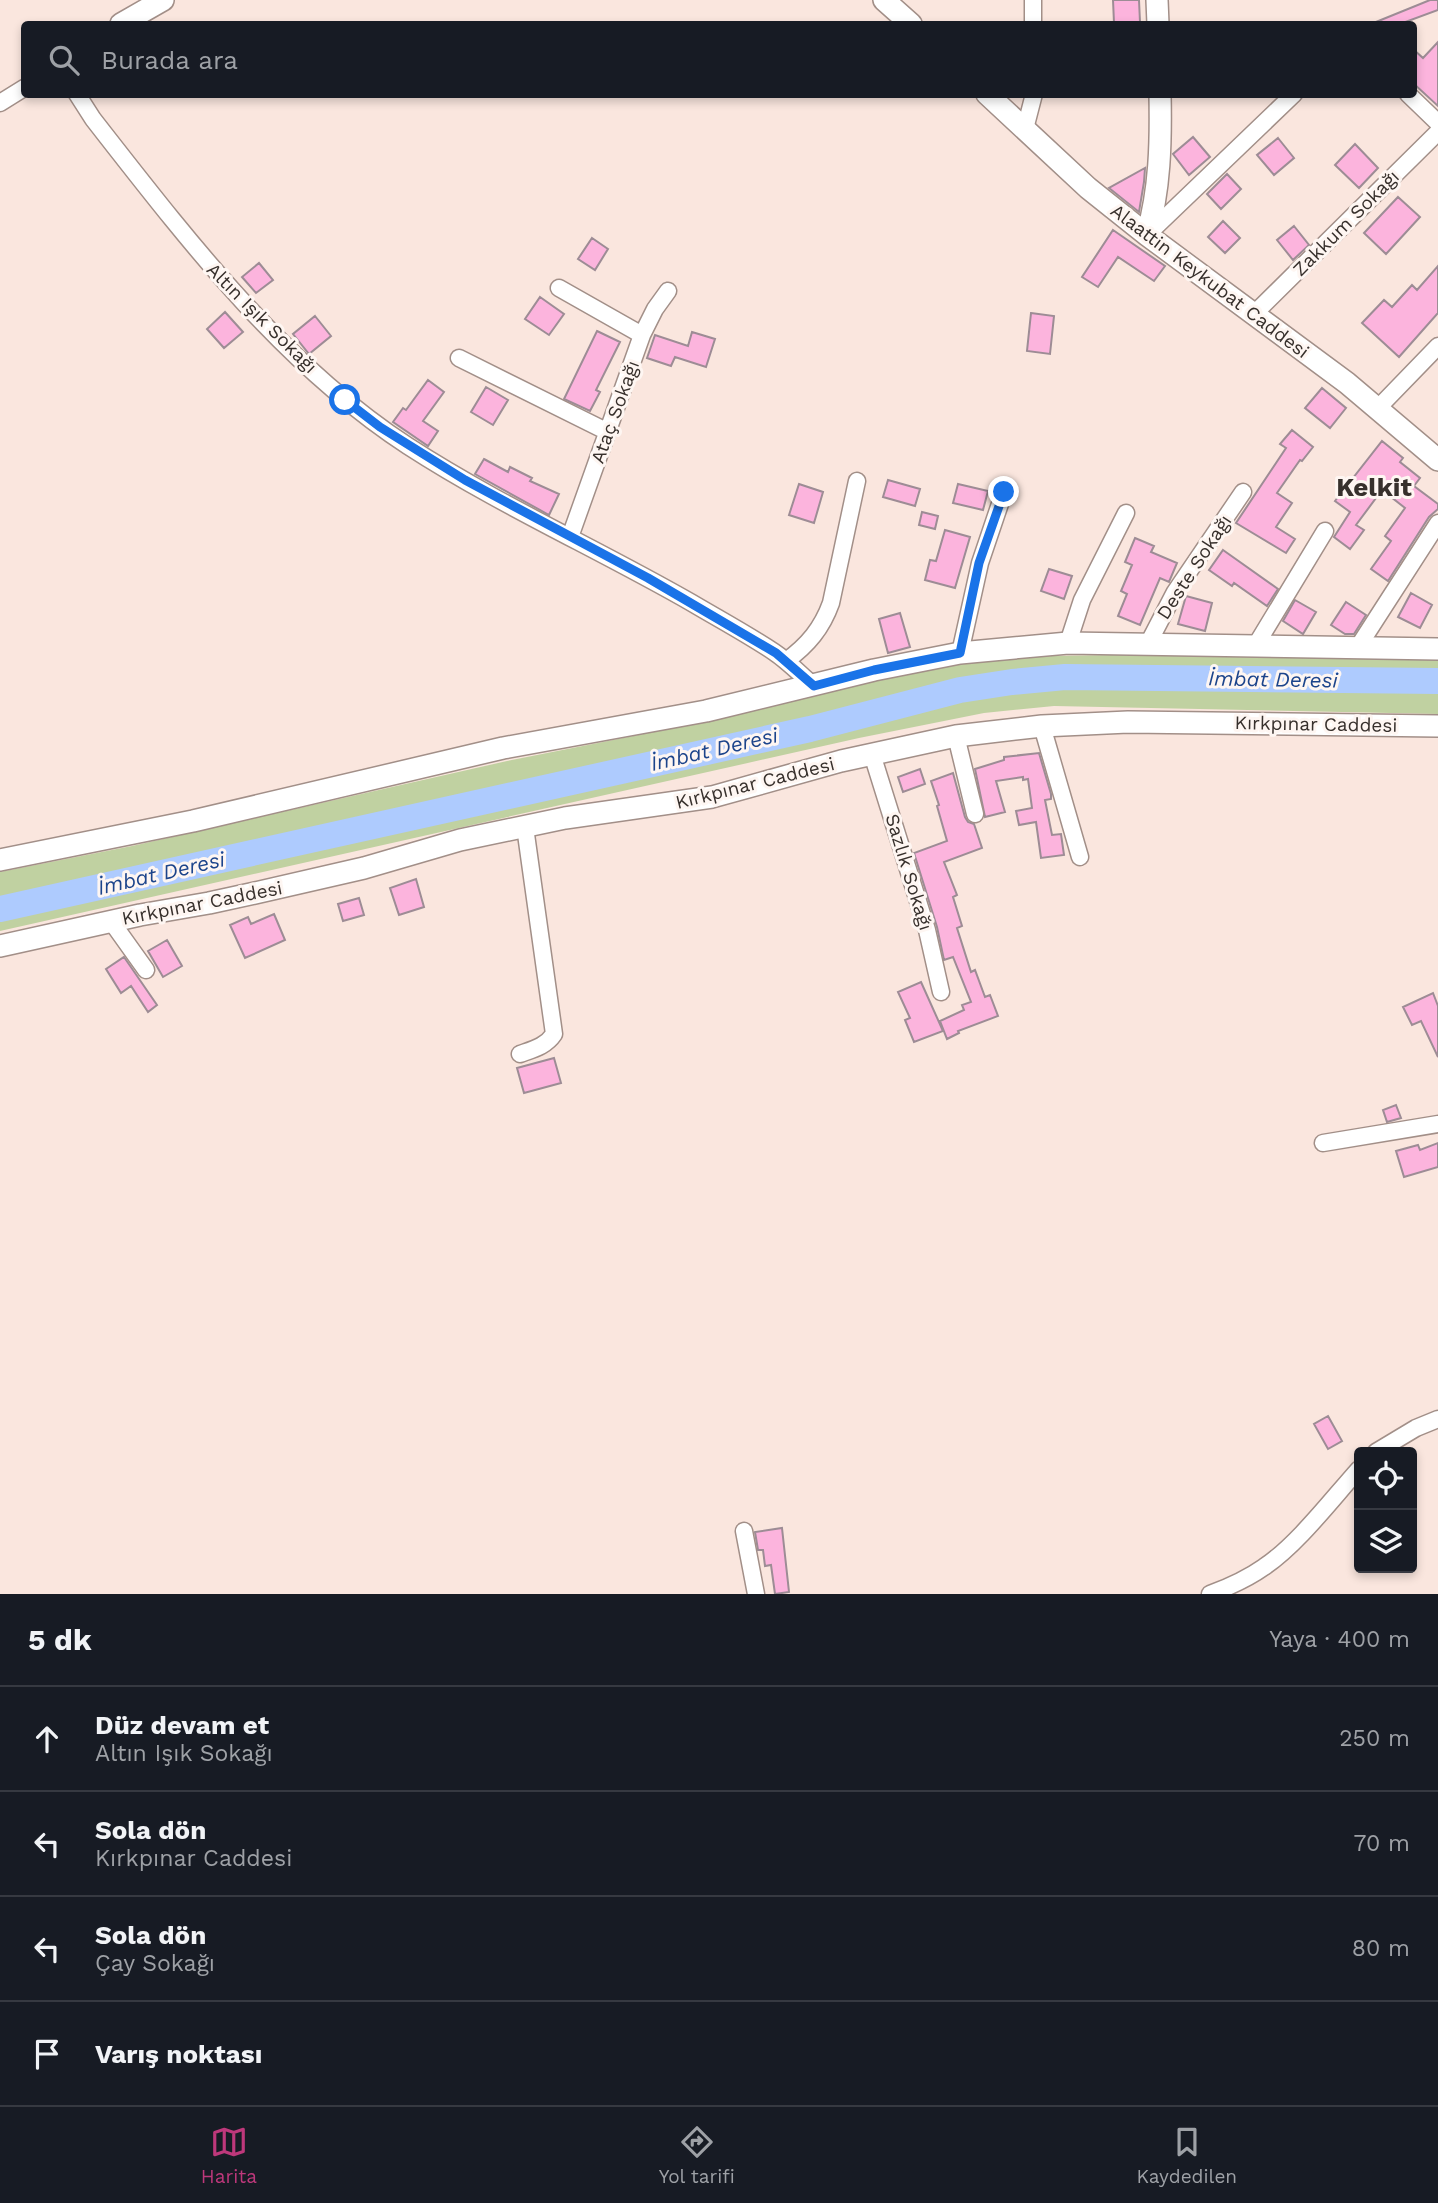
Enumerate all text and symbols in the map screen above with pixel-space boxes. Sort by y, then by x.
search box [21,21,1417,98]
icon: search [45,41,83,79]
text: Burada ara [101,45,238,75]
street label: Zakkum Sokağı [1288,165,1404,281]
street label: Alaattin Keykubat Caddesi [1106,199,1314,363]
street label: Altın Işık Sokağı [202,258,322,378]
street label: Ataç Sokağı [586,357,644,467]
route start [329,384,360,415]
district label: Kelkit [1336,472,1412,502]
route end [988,476,1019,507]
street label: Deste Sokağı [1152,510,1236,624]
water label: İmbat Deresi [1208,665,1339,693]
street label: Kırkpınar Caddesi [1234,711,1398,737]
water label: İmbat Deresi [648,722,781,776]
street label: Kırkpınar Caddesi [673,752,837,814]
street label: Sazlık Sokağı [880,811,938,933]
water label: İmbat Deresi [95,846,228,900]
street label: Kırkpınar Caddesi [120,876,284,930]
map controls [1354,1447,1417,1573]
button: locate [1354,1447,1417,1510]
button: layers [1354,1510,1417,1573]
text: 5 dk [28,1622,92,1657]
text: Yaya · 400 m [1269,1626,1410,1653]
text: Düz devam et [95,1710,269,1740]
icon: ahead [28,1720,66,1758]
text: 250 m [1339,1725,1410,1752]
text: Altın Işık Sokağı [95,1740,273,1767]
text: Sola dön [95,1815,206,1845]
icon: left [28,1825,66,1863]
text: 70 m [1353,1830,1410,1857]
text: Kırkpınar Caddesi [95,1845,292,1872]
text: Sola dön [95,1920,206,1950]
icon: left [28,1930,66,1968]
text: 80 m [1352,1935,1410,1962]
text: Çay Sokağı [95,1950,215,1977]
icon: arrive [28,2035,66,2073]
text: Varış noktası [95,2039,262,2069]
tab: Harita [201,2123,257,2188]
tab: Yol tarifi [659,2123,735,2188]
tab: Kaydedilen [1137,2123,1237,2188]

